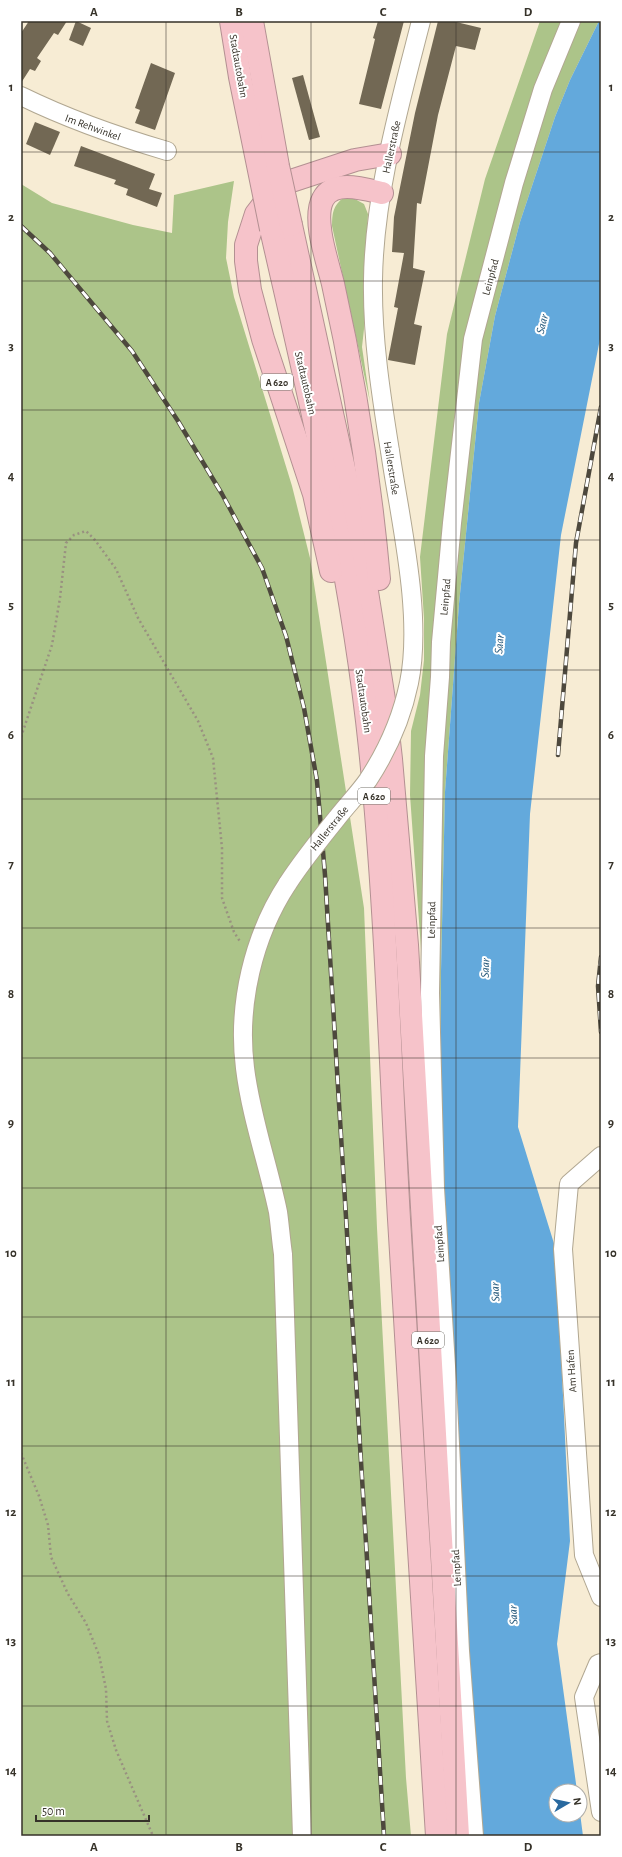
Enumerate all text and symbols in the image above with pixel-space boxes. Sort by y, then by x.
text: A [90,6,98,19]
text: B [235,6,243,19]
text: C [380,6,387,19]
text: D [524,6,533,19]
street label: Stadtautobahn [227,33,250,99]
text: 1 [9,81,13,94]
text: 1 [609,81,613,94]
street label: Im Rehwinkel [64,112,122,143]
street label: Hallerstraße [381,120,402,175]
text: 2 [8,211,14,224]
text: 2 [608,211,614,224]
street label: Leinpfad [480,257,501,297]
water label: Saar [534,312,550,335]
text: 3 [8,340,14,353]
text: 3 [608,340,614,353]
street label: Stadtautobahn [293,350,318,416]
road number: A 620 [261,374,293,390]
street label: Hallerstraße [382,441,401,495]
text: 4 [8,470,15,483]
text: 4 [608,470,615,483]
street label: Leinpfad [438,578,453,616]
text: 5 [8,599,14,612]
text: 5 [608,599,614,612]
water label: Saar [492,633,506,654]
street label: Stadtautobahn [354,668,373,734]
text: 6 [8,729,14,742]
text: 6 [608,729,614,742]
road number: A 620 [358,788,390,804]
street label: Hallerstraße [308,804,351,853]
text: 7 [8,858,14,871]
text: 7 [608,858,614,871]
street label: Leinpfad [426,901,437,939]
water label: Saar [479,957,491,978]
text: 8 [8,988,14,1001]
text: 8 [608,988,614,1001]
text: 9 [8,1117,14,1130]
text: 9 [608,1117,614,1130]
street label: Leinpfad [433,1225,446,1263]
text: 10 [5,1247,17,1260]
text: 10 [605,1247,617,1260]
water label: Saar [488,1281,502,1302]
road number: A 620 [412,1332,444,1348]
street label: Am Hafen [565,1349,578,1393]
text: 11 [6,1376,16,1389]
text: 11 [606,1376,616,1389]
text: 12 [6,1506,16,1519]
text: 12 [606,1506,616,1519]
street label: Leinpfad [450,1549,463,1587]
water label: Saar [506,1604,520,1625]
text: 13 [6,1635,17,1648]
text: 13 [606,1635,617,1648]
text: 14 [5,1765,17,1778]
text: 14 [605,1765,617,1778]
north arrow [548,1783,588,1823]
scale bar [36,1797,149,1823]
text: N [571,1797,583,1806]
text: 50 m [42,1805,65,1817]
text: A [90,1841,98,1854]
text: B [235,1841,243,1854]
text: C [380,1841,387,1854]
text: D [524,1841,533,1854]

